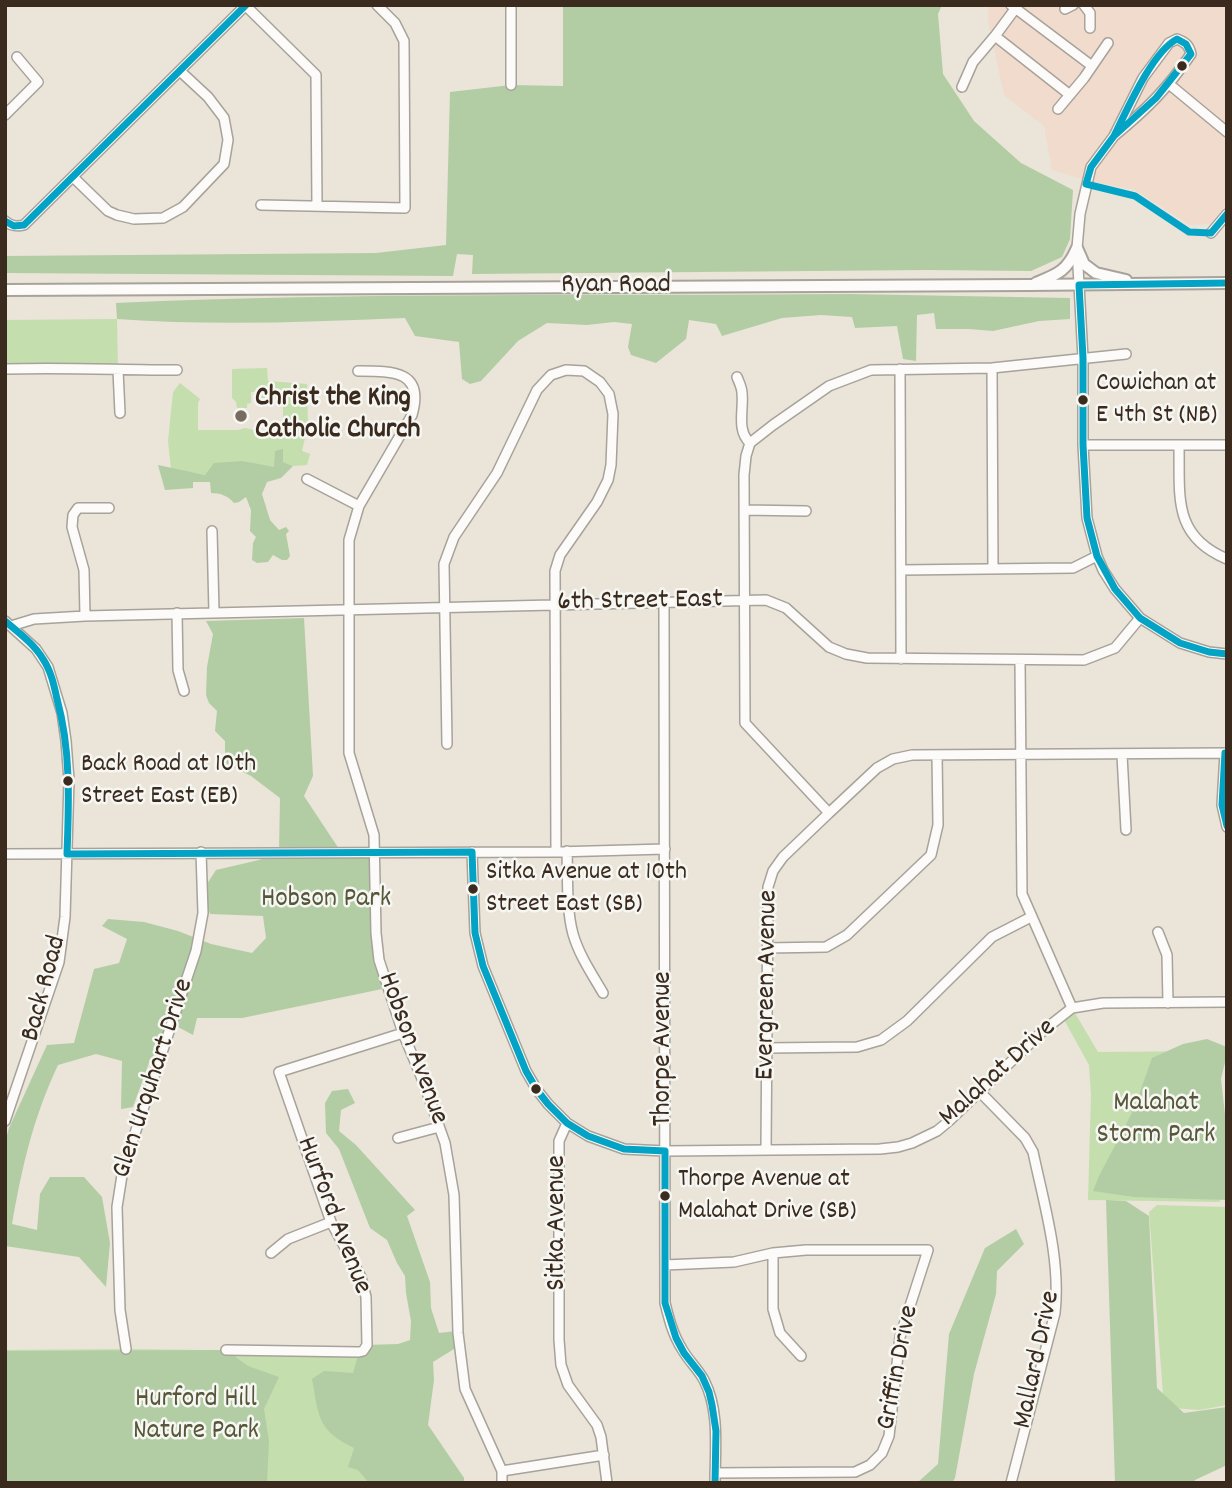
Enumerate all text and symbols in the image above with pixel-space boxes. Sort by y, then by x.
unlabelled marker [1175,59,1189,73]
street label: Ryan Road [561,270,671,304]
place label: Cowichan at E 4th St (NB) [1096,369,1217,430]
place label: Christ the King Catholic Church [255,383,420,449]
marker: Cowichan at E 4th St (NB) [1076,393,1090,407]
marker: Christ the King Catholic Church [233,408,249,424]
street label: 6th Street East [557,585,723,621]
place label: Back Road at 10th Street East (EB) [81,750,256,812]
marker: Back Road at 10th Street East (EB) [61,774,75,788]
place label: Sitka Avenue at 10th Street East (SB) [486,858,687,920]
marker: Sitka Avenue at 10th Street East (SB) [466,882,480,896]
park label: Hobson Park [261,884,391,918]
street label: Evergreen Avenue [751,890,787,1080]
street label: Back Road [16,933,76,1045]
street label: Hobson Avenue [368,968,454,1130]
street label: Thorpe Avenue [648,971,682,1127]
street label: Glen Urquhart Drive [107,975,203,1183]
street label: Malahat Drive [934,1013,1064,1135]
unlabelled marker [529,1082,543,1096]
park label: Malahat Storm Park [1097,1088,1215,1154]
street label: Hurford Avenue [287,1133,377,1299]
street label: Sitka Avenue [542,1155,576,1291]
place label: Thorpe Avenue at Malahat Drive (SB) [678,1165,856,1226]
marker: Thorpe Avenue at Malahat Drive (SB) [658,1189,672,1203]
street label: Mallard Drive [1008,1288,1070,1432]
street label: Griffin Drive [871,1303,929,1433]
park label: Hurford Hill Nature Park [133,1384,259,1450]

